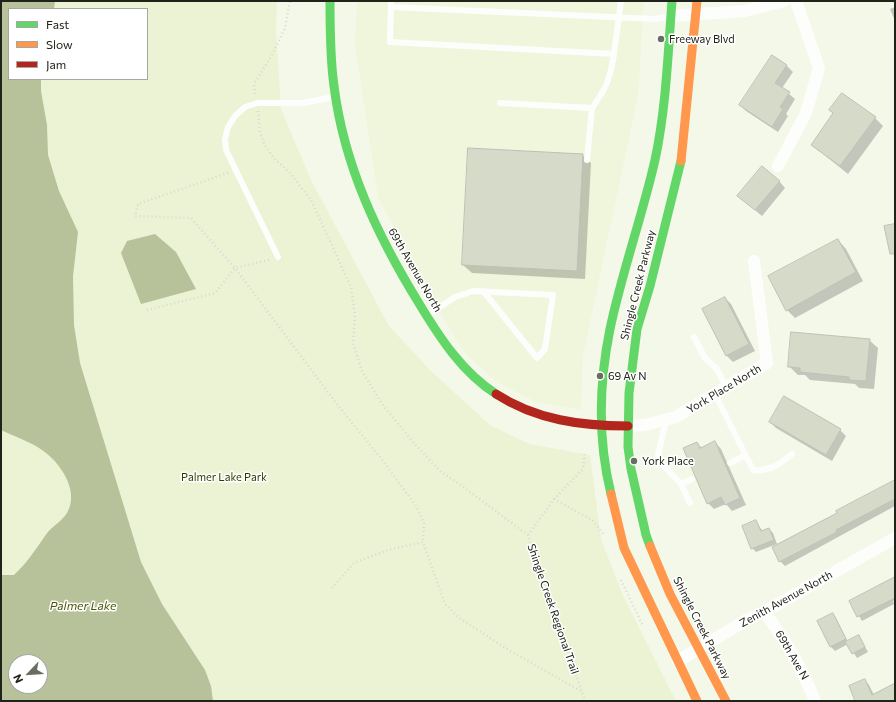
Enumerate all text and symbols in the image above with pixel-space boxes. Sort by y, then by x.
legend [8,8,148,80]
text: Fast [46,17,69,31]
place label: Freeway Blvd [669,32,735,46]
marker: Freeway Blvd [656,34,666,44]
text: Slow [46,37,73,51]
text: Jam [46,57,66,71]
street label: 69th Avenue North [386,226,444,314]
street label: Shingle Creek Parkway [618,229,658,341]
street label: York Place North [685,362,763,416]
place label: 69 Av N [608,369,647,383]
marker: 69 Av N [595,371,605,381]
place label: York Place [642,454,694,468]
marker: York Place [629,456,639,466]
park label: Palmer Lake Park [181,470,267,484]
street label: Shingle Creek Regional Trail [524,542,582,676]
street label: Zenith Avenue North [737,568,835,630]
street label: Shingle Creek Parkway [670,575,734,681]
water label: Palmer Lake [50,599,116,613]
street label: 69th Ave N [773,628,811,682]
north arrow [8,654,48,694]
text: N [10,672,25,685]

